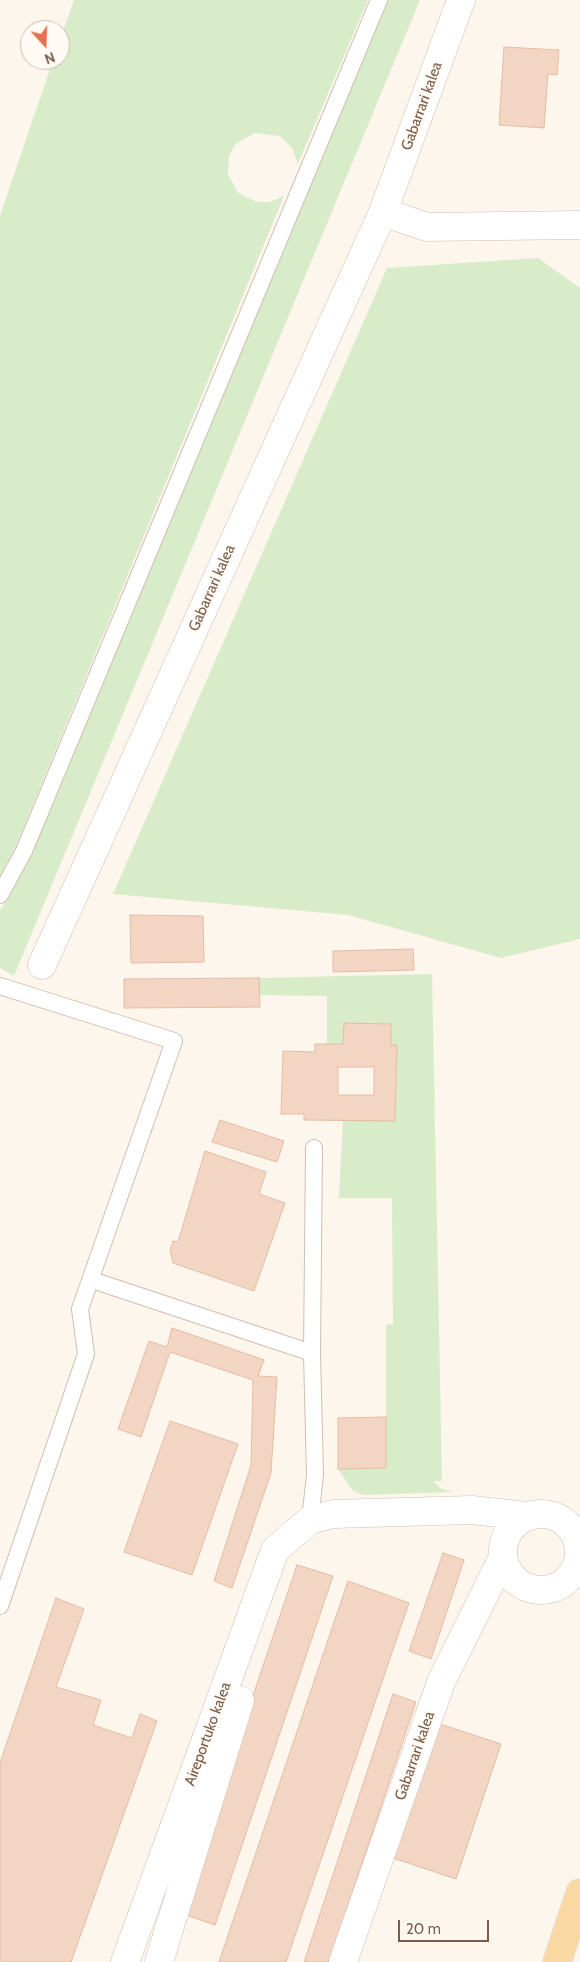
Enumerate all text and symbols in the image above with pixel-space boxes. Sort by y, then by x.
north arrow [20,20,70,70]
text: N [42,48,58,68]
street label: Gabarrari kalea [398,59,446,153]
street label: Gabarrari kalea [185,542,239,634]
street label: Aireportuko kalea [181,1680,235,1788]
street label: Gabarrari kalea [391,1709,439,1803]
scale bar [400,1910,491,1942]
text: 20 m [406,1920,441,1938]

